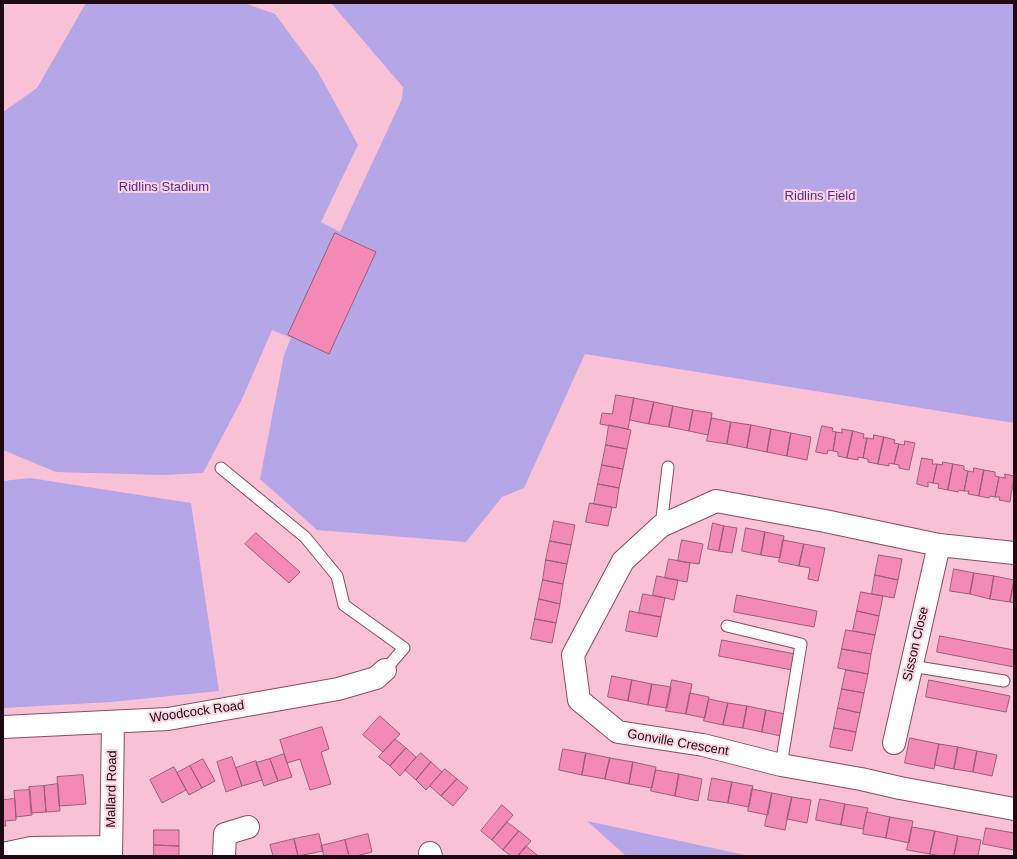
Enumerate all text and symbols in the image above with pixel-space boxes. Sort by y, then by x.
park label: Ridlins Stadium [119,179,209,195]
park label: Ridlins Field [785,188,855,204]
street label: Sisson Close [900,605,932,683]
street label: Woodcock Road [149,698,245,726]
street label: Gonville Crescent [626,726,730,760]
street label: Mallard Road [104,750,120,828]

